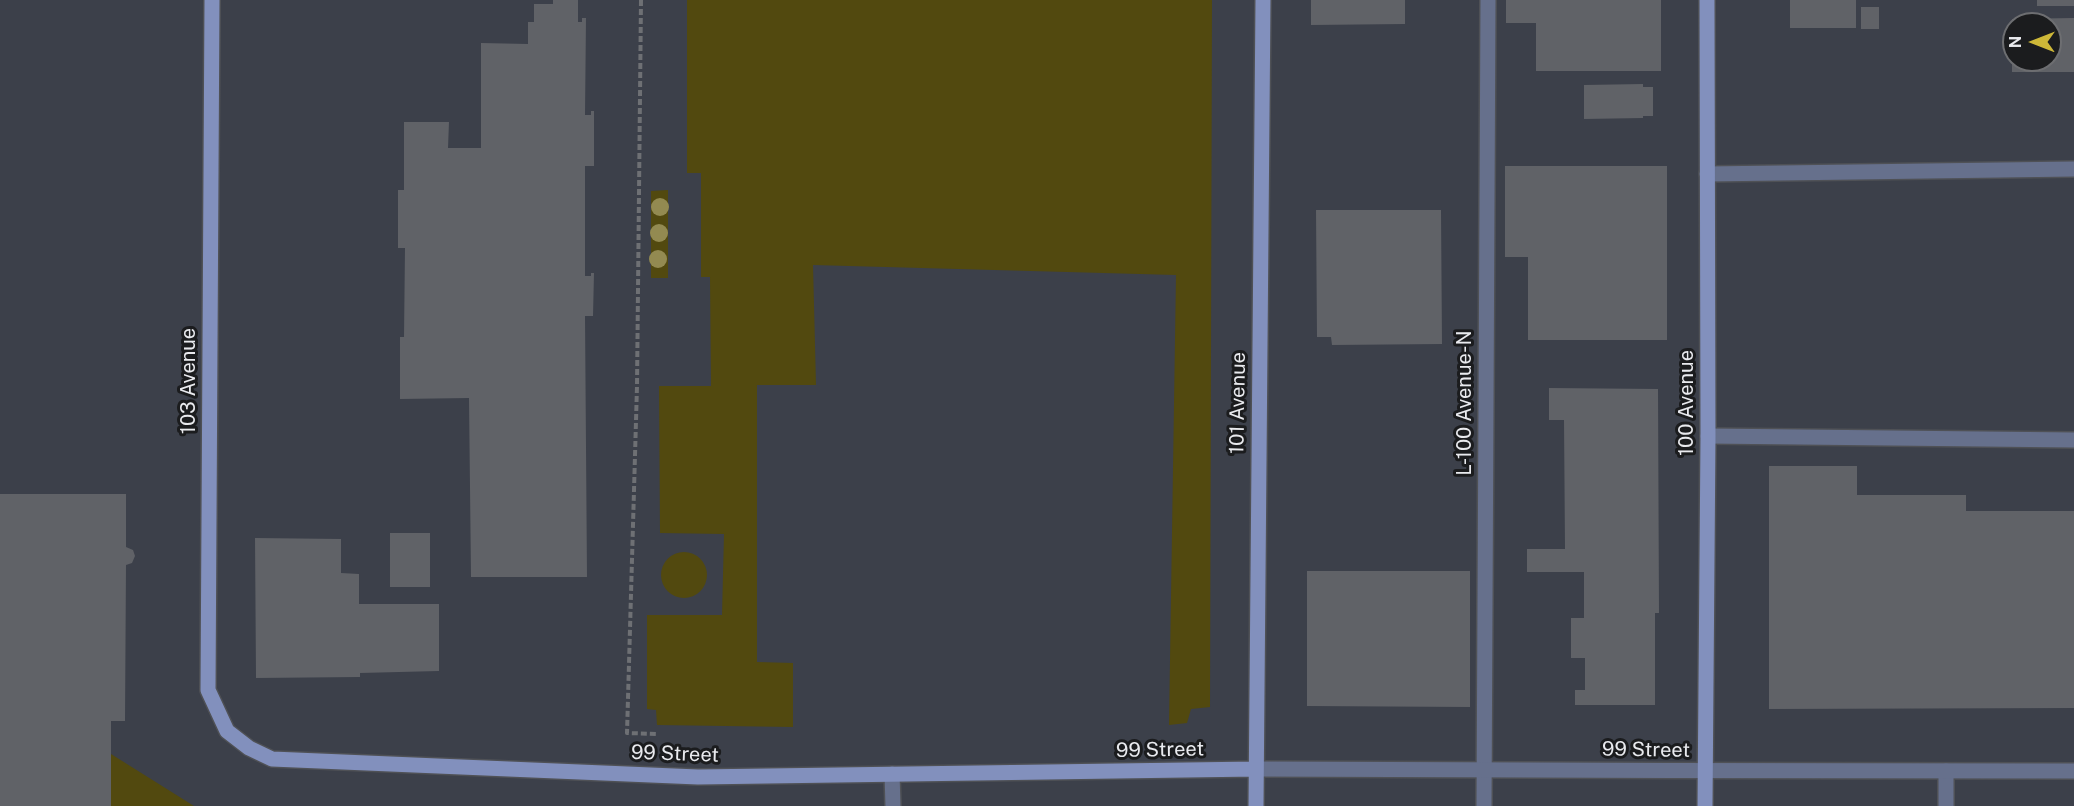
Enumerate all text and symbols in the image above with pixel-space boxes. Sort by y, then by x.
north arrow [2002,12,2062,72]
text: N [2006,36,2025,48]
street label: 103 Avenue [177,328,201,434]
street label: L-100 Avenue-N [1453,330,1477,476]
street label: 100 Avenue [1675,350,1699,456]
street label: 101 Avenue [1225,352,1251,454]
street label: 99 Street [1116,737,1204,763]
street label: 99 Street [1602,737,1690,763]
street label: 99 Street [631,740,719,768]

